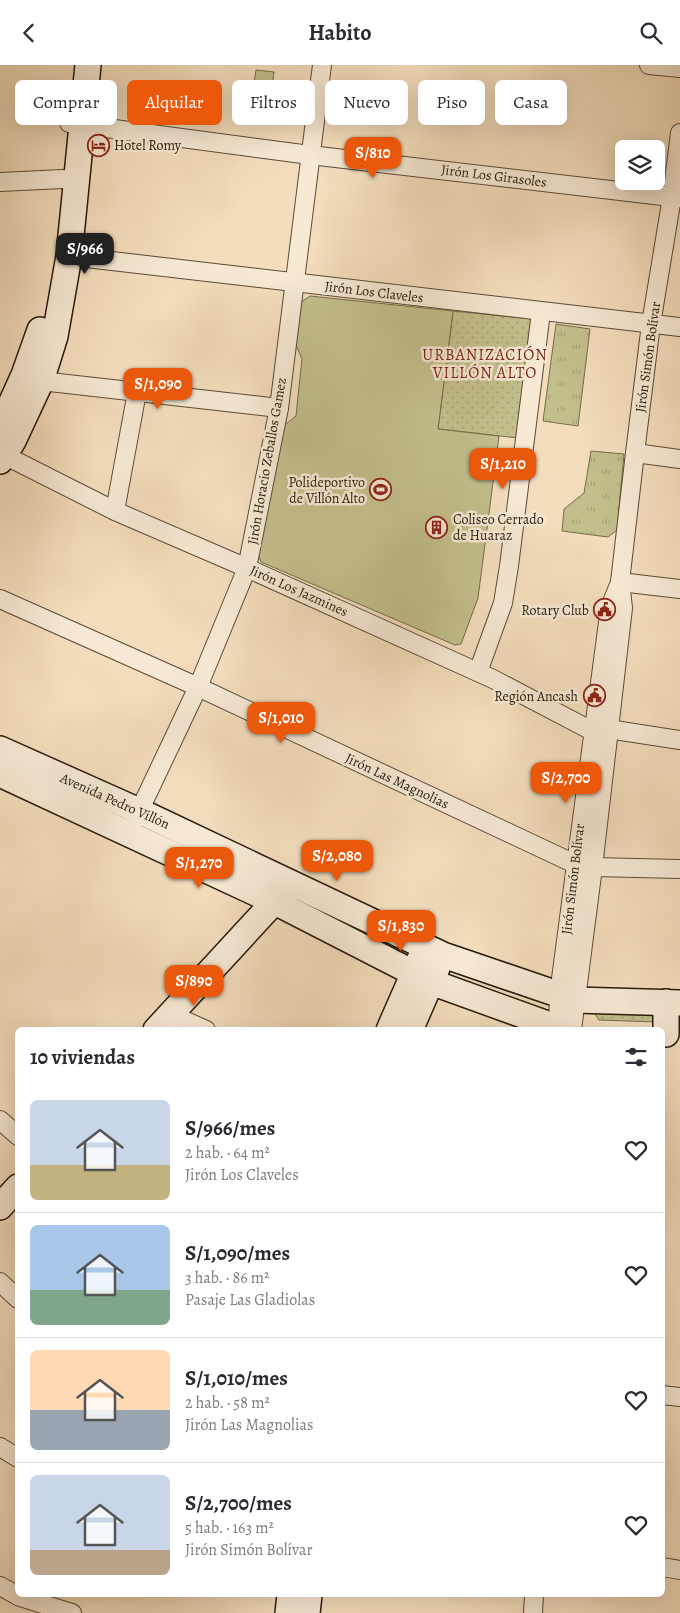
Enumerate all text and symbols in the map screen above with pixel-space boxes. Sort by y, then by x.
text: Habito [308,18,372,48]
icon: back [15,19,43,47]
icon: search [637,19,665,47]
chip: Comprar [15,80,117,125]
chip: Alquilar [127,80,222,125]
chip: Filtros [232,80,315,125]
chip: Nuevo [325,80,408,125]
chip: Piso [418,80,485,125]
chip: Casa [495,80,567,125]
hotel icon: Hotel Romy [86,133,110,157]
place label: Hotel Romy [114,136,182,155]
pin: S/810 [338,137,408,179]
map controls [615,140,665,190]
button: layers [615,140,665,190]
text: S/810 [355,142,391,164]
street label: Jirón Los Girasoles [440,160,548,192]
pin: S/966 [50,233,120,275]
text: S/966 [67,238,103,260]
street label: Jirón Los Claveles [324,277,424,307]
street label: Jirón Simón Bolívar [631,300,665,414]
district label: URBANIZACIÓN VILLÓN ALTO [422,344,548,384]
pin: S/1,090 [112,367,204,410]
text: S/1,090 [134,373,182,395]
street label: Jirón Horacio Zeballos Gamez [243,376,291,546]
pin: S/1,210 [457,447,549,490]
text: S/1,210 [480,453,526,475]
place label: Polideportivo de Villón Alto [289,473,365,508]
sports icon: Polideportivo de Villón Alto [369,478,393,502]
place label: Coliseo Cerrado de Huaraz [453,510,544,545]
building icon: Coliseo Cerrado de Huaraz [425,515,449,539]
street label: Jirón Los Jazmines [247,561,351,621]
public building icon: Rotary Club [593,598,617,622]
place label: Rotary Club [521,601,589,620]
public building icon: Región Ancash [582,684,606,708]
place label: Región Ancash [494,687,579,706]
pin: S/1,010 [235,701,327,744]
text: S/1,010 [258,707,304,729]
street label: Jirón Las Magnolias [342,749,452,813]
pin: S/2,700 [520,761,612,804]
text: S/2,700 [542,767,590,789]
street label: Avenida Pedro Villón [56,768,173,834]
street label: Jirón Simón Bolívar [557,822,589,936]
pin: S/2,080 [291,839,383,882]
text: S/2,080 [312,845,362,867]
pin: S/1,270 [153,847,245,889]
text: S/1,270 [176,852,222,874]
pin: S/1,830 [355,909,447,952]
text: S/1,830 [378,915,424,937]
pin: S/890 [159,965,229,1007]
text: S/890 [175,970,213,992]
text: 10 viviendas [30,1043,135,1071]
icon: filters [622,1043,650,1071]
text: S/966/mes [185,1114,275,1142]
icon: home [70,1120,130,1180]
icon: heart [622,1136,650,1164]
text: 2 hab. · 64 m² [185,1142,270,1164]
text: Jirón Los Claveles [185,1164,299,1186]
text: S/1,090/mes [185,1239,290,1267]
icon: home [70,1245,130,1305]
icon: heart [622,1261,650,1289]
text: 3 hab. · 86 m² [185,1267,269,1289]
text: Pasaje Las Gladiolas [185,1289,315,1311]
text: S/1,010/mes [185,1364,288,1392]
icon: home [70,1370,130,1430]
icon: heart [622,1386,650,1414]
text: 2 hab. · 58 m² [185,1392,270,1414]
text: Jirón Las Magnolias [185,1414,313,1436]
text: S/2,700/mes [185,1489,292,1517]
icon: home [70,1495,130,1555]
icon: heart [622,1511,650,1539]
text: 5 hab. · 163 m² [185,1517,274,1539]
text: Jirón Simón Bolívar [185,1539,313,1561]

